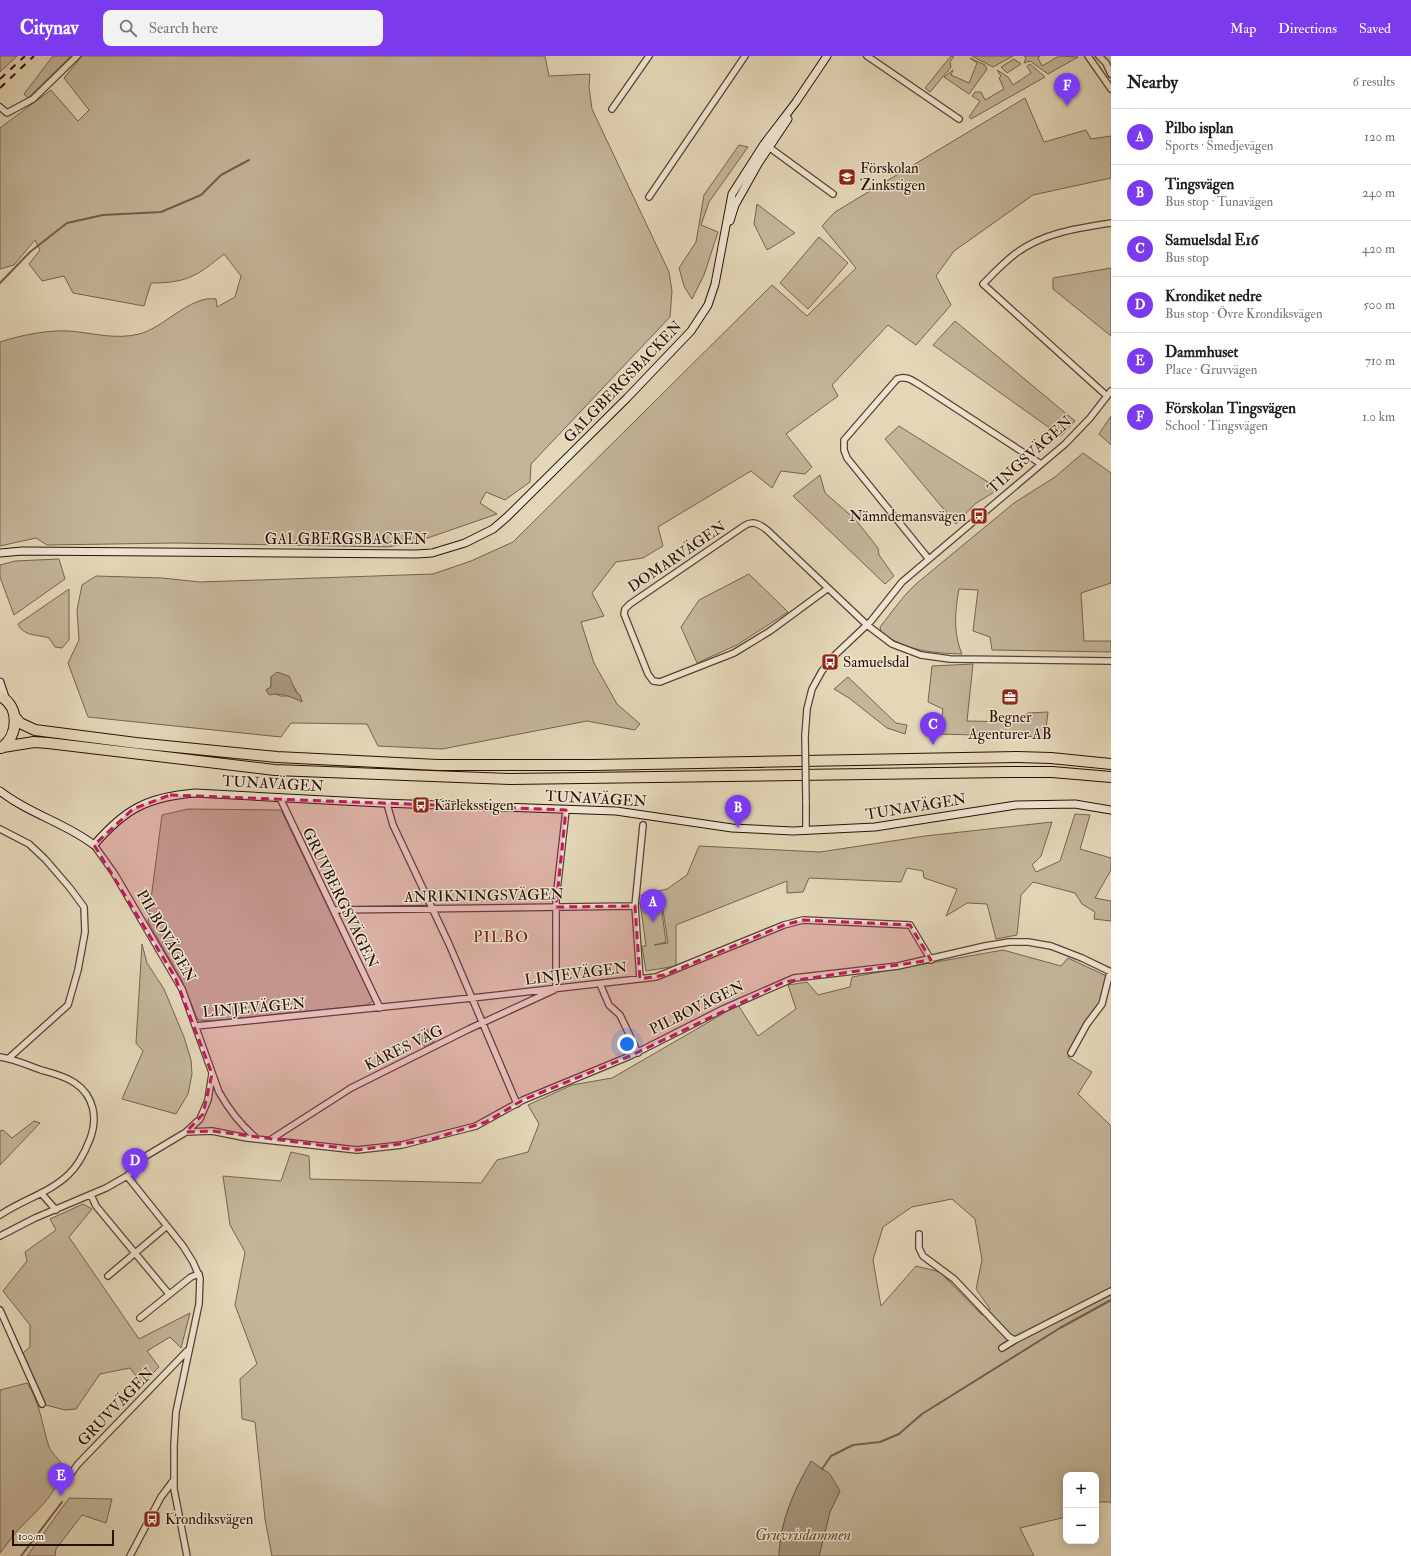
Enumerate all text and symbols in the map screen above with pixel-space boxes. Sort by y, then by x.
search box [103,10,383,46]
text: Citynav [20,16,79,40]
icon: search [117,17,139,39]
text: Search here [149,19,218,38]
text: Map [1230,20,1256,37]
text: Directions [1278,20,1337,37]
text: Saved [1359,20,1391,37]
text: Nearby [1127,72,1178,93]
pin: F [1054,73,1080,106]
text: 6 results [1352,74,1395,90]
text: Pilbo isplan [1165,119,1234,138]
text: A [1136,129,1144,145]
text: 120 m [1364,129,1395,145]
text: Sports · Smedjevägen [1165,138,1274,154]
place label: Förskolan Zinkstigen [860,159,926,195]
school or university icon: Förskolan Zinkstigen [837,167,857,187]
text: Tingsvägen [1165,175,1234,194]
text: B [1136,185,1144,201]
text: 240 m [1362,185,1395,201]
text: Bus stop · Tunavägen [1165,194,1273,210]
text: Samuelsdal E16 [1165,231,1258,250]
text: C [1135,241,1145,257]
text: 420 m [1362,241,1395,257]
text: Bus stop [1165,250,1209,266]
text: Krondiket nedre [1165,287,1262,306]
text: D [1135,297,1145,313]
text: 500 m [1363,297,1395,313]
text: Bus stop · Övre Krondiksvägen [1165,306,1323,322]
street label: GALGBERGSBACKEN [560,317,687,447]
text: Dammhuset [1165,343,1238,362]
text: E [1135,353,1145,369]
text: 710 m [1365,353,1395,369]
text: Place · Gruvvägen [1165,362,1258,378]
text: Förskolan Tingsvägen [1165,399,1296,418]
text: F [1136,409,1144,425]
text: 1.0 km [1362,409,1395,425]
street label: TINGSVÄGEN [983,411,1077,498]
text: School · Tingsvägen [1165,418,1268,434]
bus stop icon: Nämndemansvägen [969,506,989,526]
place label: Nämndemansvägen [849,507,966,526]
street label: DOMARVÄGEN [624,516,730,597]
street label: GALGBERGSBACKEN [265,530,428,549]
bus stop icon: Samuelsdal [820,652,840,672]
place label: Samuelsdal [843,653,910,672]
office icon: Begner Agenturer AB [1000,687,1020,707]
place label: Begner Agenturer AB [967,708,1052,744]
pin: C [920,712,946,745]
street label: TUNAVÄGEN [222,771,325,796]
street label: TUNAVÄGEN [545,786,648,811]
street label: TUNAVÄGEN [864,789,968,824]
bus stop icon: Kärleksstigen [411,795,431,815]
pin: B [725,795,751,828]
place label: Kärleksstigen [434,796,514,815]
street label: GRUVBERGSVÄGEN [298,824,383,972]
street label: ANRIKNINGSVÄGEN [403,884,565,907]
street label: PILBOVÄGEN [132,886,201,986]
pin: A [640,889,666,922]
district label: PILBO [473,927,529,947]
street label: LINJEVÄGEN [524,957,629,991]
street label: PILBOVÄGEN [646,976,748,1039]
street label: LINJEVÄGEN [202,993,307,1023]
street label: KÅRES VÄG [361,1020,447,1075]
your location [617,1034,637,1054]
pin: D [122,1148,148,1181]
street label: GRUVVÄGEN [73,1363,159,1450]
pin: E [48,1463,74,1496]
map controls [1063,1472,1099,1544]
button: + [1063,1472,1099,1508]
button: − [1063,1508,1099,1544]
bus stop icon: Krondiksvägen [142,1509,162,1529]
place label: Krondiksvägen [165,1510,254,1529]
water label: Gruvrisdammen [755,1525,851,1545]
scale bar [12,1528,114,1547]
text: 100 m [18,1530,44,1543]

